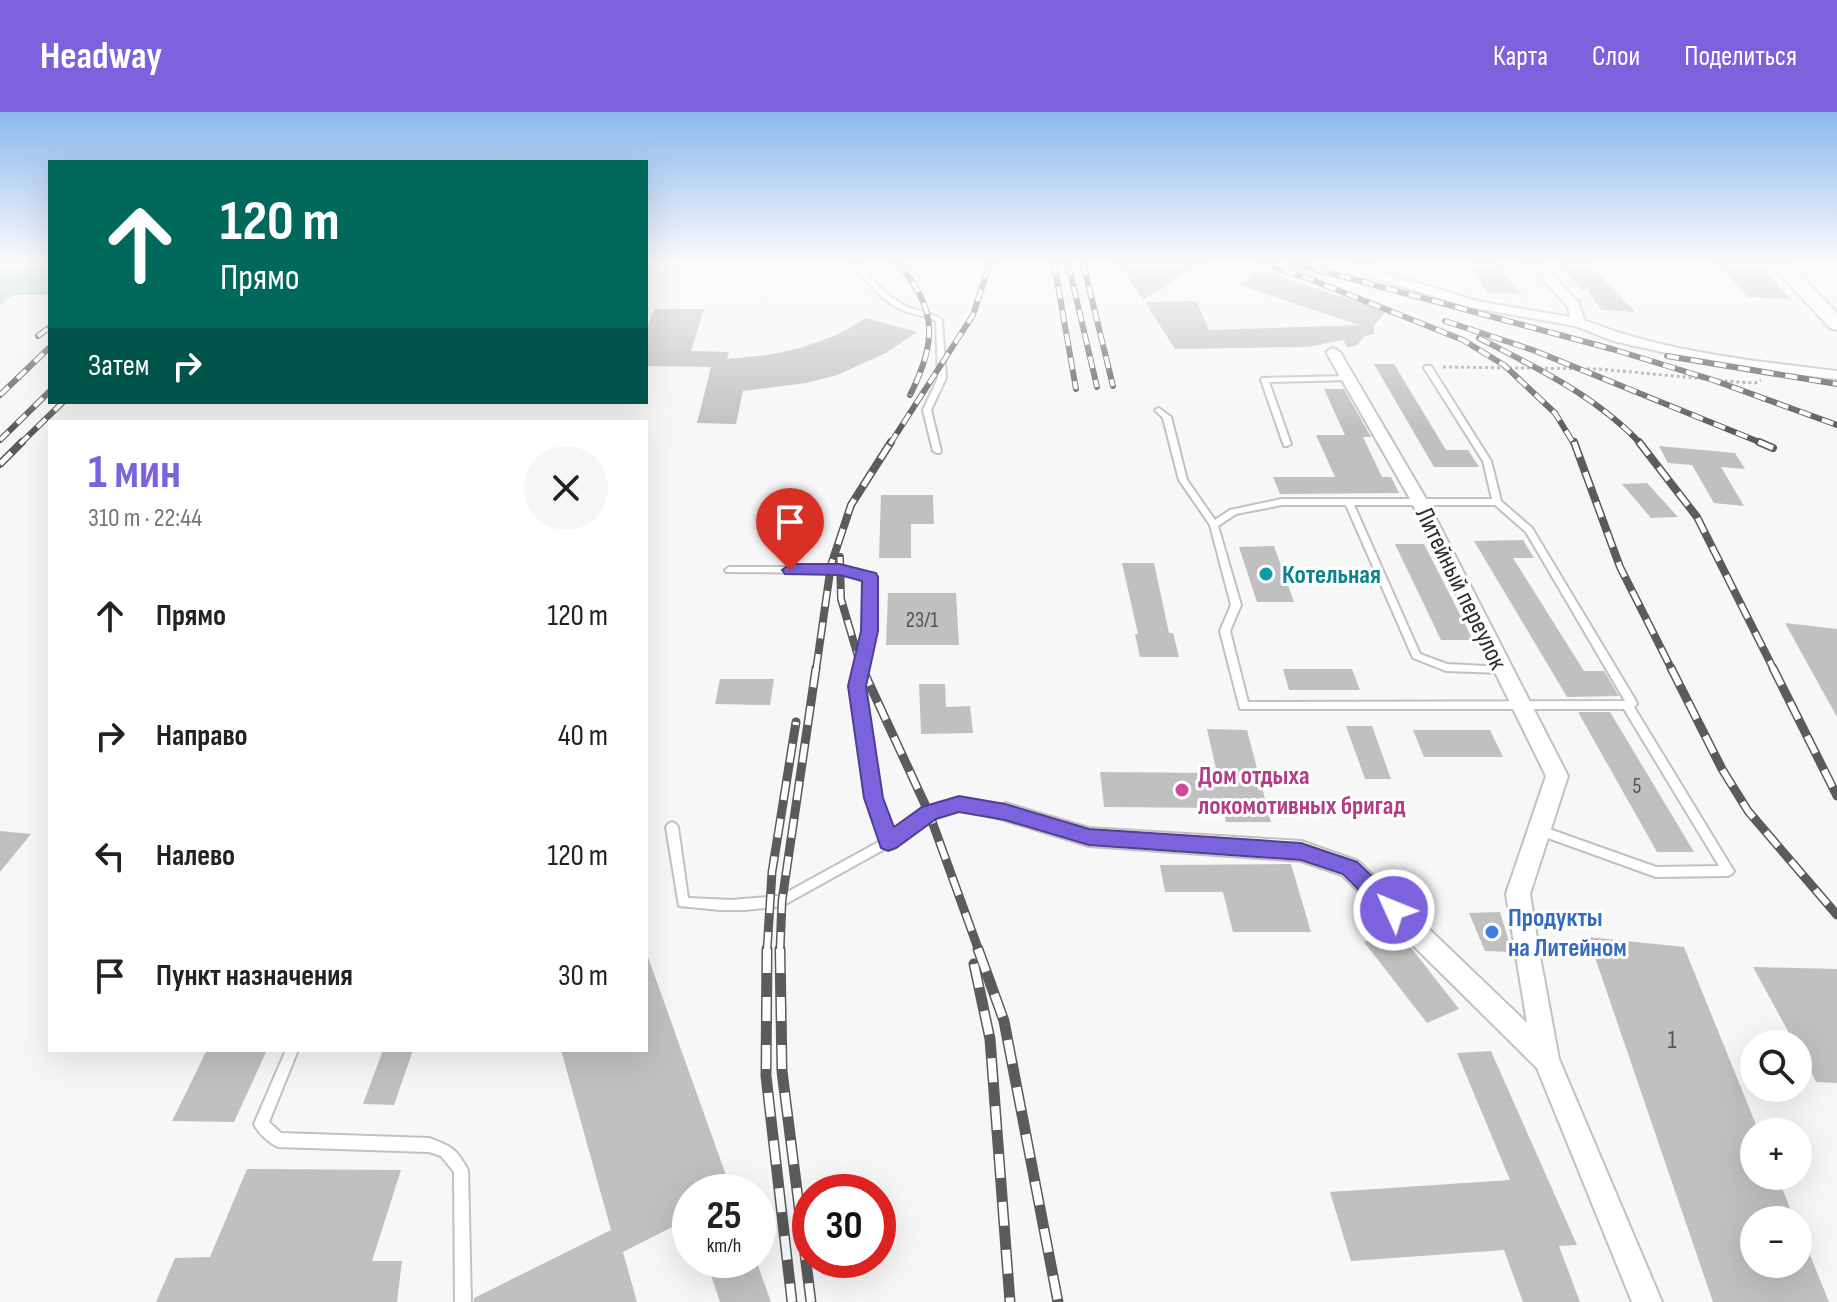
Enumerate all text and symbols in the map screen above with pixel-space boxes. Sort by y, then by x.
text: Headway [40,34,162,79]
text: Карта [1493,40,1548,73]
text: Слои [1592,40,1640,73]
text: Поделиться [1684,40,1797,73]
text: 120 m [220,189,340,256]
icon: ahead [88,192,192,296]
text: Прямо [220,257,300,300]
icon: right [165,344,209,388]
text: Затем [88,348,149,384]
text: 1 мин [88,444,181,501]
button: close [524,446,608,530]
pin [756,488,824,570]
icon: arrive [768,500,812,544]
street label: Литейный переулок [1408,502,1513,675]
text: 310 m · 22:44 [88,503,202,534]
place label: Котельная [1282,560,1381,591]
marker: Котельная [1257,565,1275,583]
icon: ahead [88,594,132,638]
text: Прямо [156,598,226,634]
text: 120 m [547,598,608,634]
house number: 23/1 [906,607,939,634]
icon: right [88,714,132,758]
text: Направо [156,718,248,754]
text: 40 m [558,718,608,754]
place label: Дом отдыха локомотивных бригад [1198,761,1405,822]
house number: 5 [1633,773,1642,800]
marker: Дом отдыха локомотивных бригад [1173,781,1191,799]
icon: left [88,834,132,878]
text: Налево [156,838,235,874]
text: 120 m [547,838,608,874]
position arrow [1352,868,1436,952]
place label: Продукты на Литейном [1508,903,1627,964]
marker: Продукты на Литейном [1483,923,1501,941]
icon: arrive [88,954,132,998]
text: Пункт назначения [156,958,353,994]
text: 30 m [558,958,608,994]
house number: 1 [1667,1025,1677,1056]
map controls [1740,1030,1812,1278]
button: search [1740,1030,1812,1102]
button: + [1740,1118,1812,1190]
speed limit sign: 30 [792,1174,896,1278]
text: 25 [706,1192,742,1240]
button: − [1740,1206,1812,1278]
text: km/h [707,1234,741,1258]

